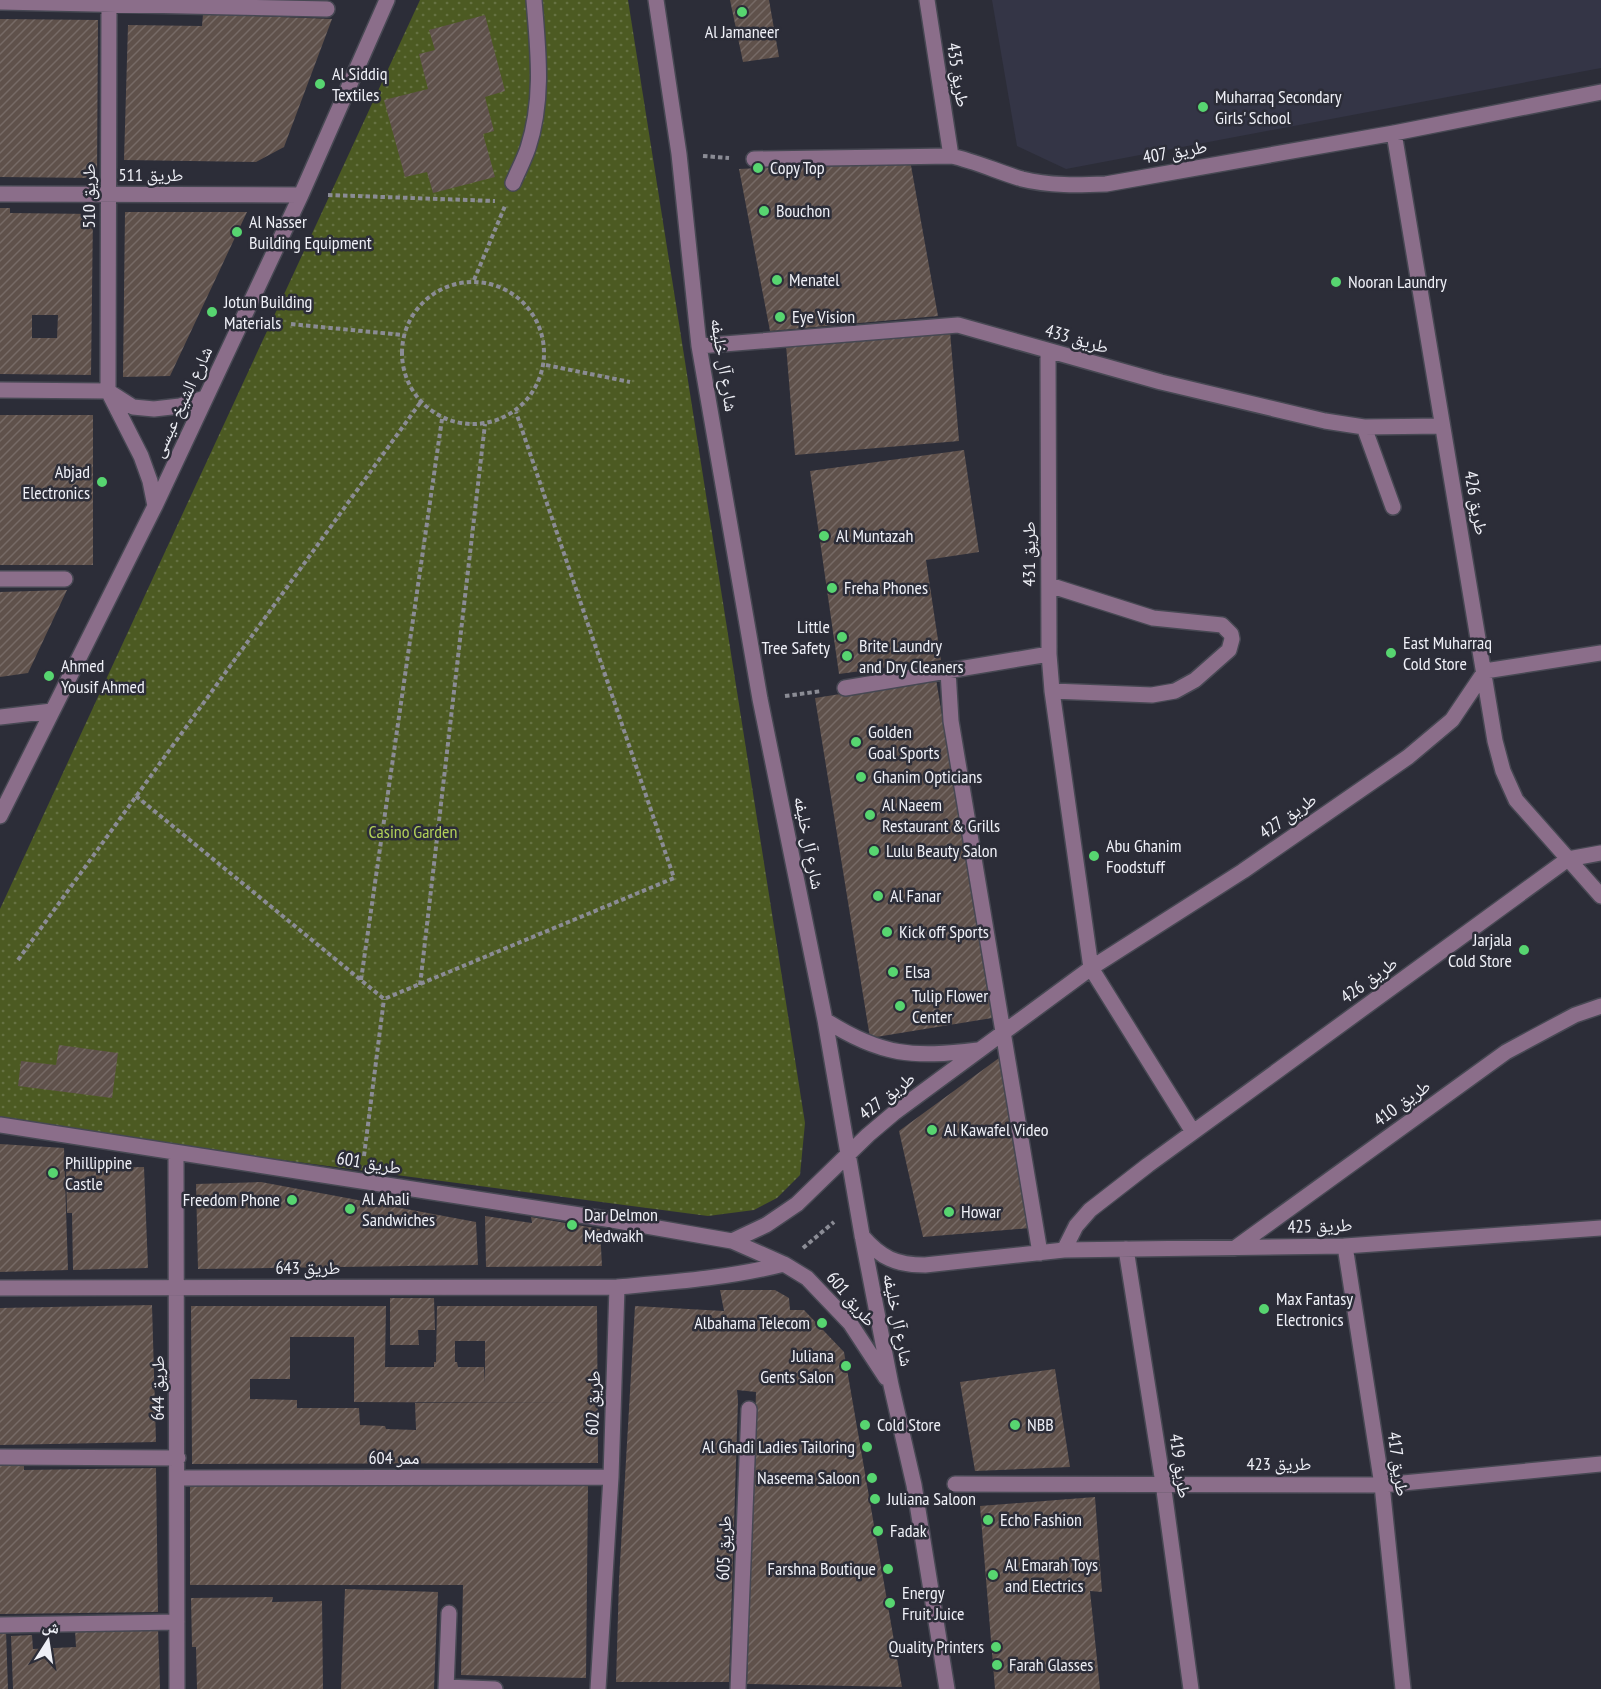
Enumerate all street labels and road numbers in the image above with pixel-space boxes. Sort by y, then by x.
street label: طريق 435 [942,41,975,109]
street label: طريق 407 [1141,135,1209,168]
street label: طريق 510 [77,163,100,229]
street label: طريق 511 [118,163,184,186]
street label: شارع آل خليفه [706,317,743,413]
street label: طريق 433 [1043,319,1112,359]
street label: شارع الشيخ عيسى [146,342,218,462]
street label: طريق 426 [1460,469,1493,537]
street label: طريق 431 [1017,521,1040,587]
street label: طريق 427 [1254,788,1321,844]
street label: شارع آل خليفه [789,794,830,891]
street label: طريق 426 [1336,951,1402,1008]
street label: طريق 427 [854,1067,919,1125]
street label: طريق 410 [1369,1074,1435,1131]
street label: طريق 601 [335,1146,403,1179]
street label: طريق 425 [1287,1213,1353,1238]
street label: طريق 643 [275,1256,341,1279]
street label: طريق 601 [822,1266,881,1331]
street label: شارع آل خليفه [878,1271,919,1368]
street label: طريق 644 [146,1355,169,1421]
street label: طريق 602 [580,1370,605,1436]
street label: طريق 417 [1383,1430,1414,1498]
street label: طريق 419 [1165,1432,1196,1500]
street label: ممر 604 [368,1446,420,1469]
street label: طريق 423 [1246,1452,1312,1475]
street label: طريق 605 [711,1515,736,1581]

